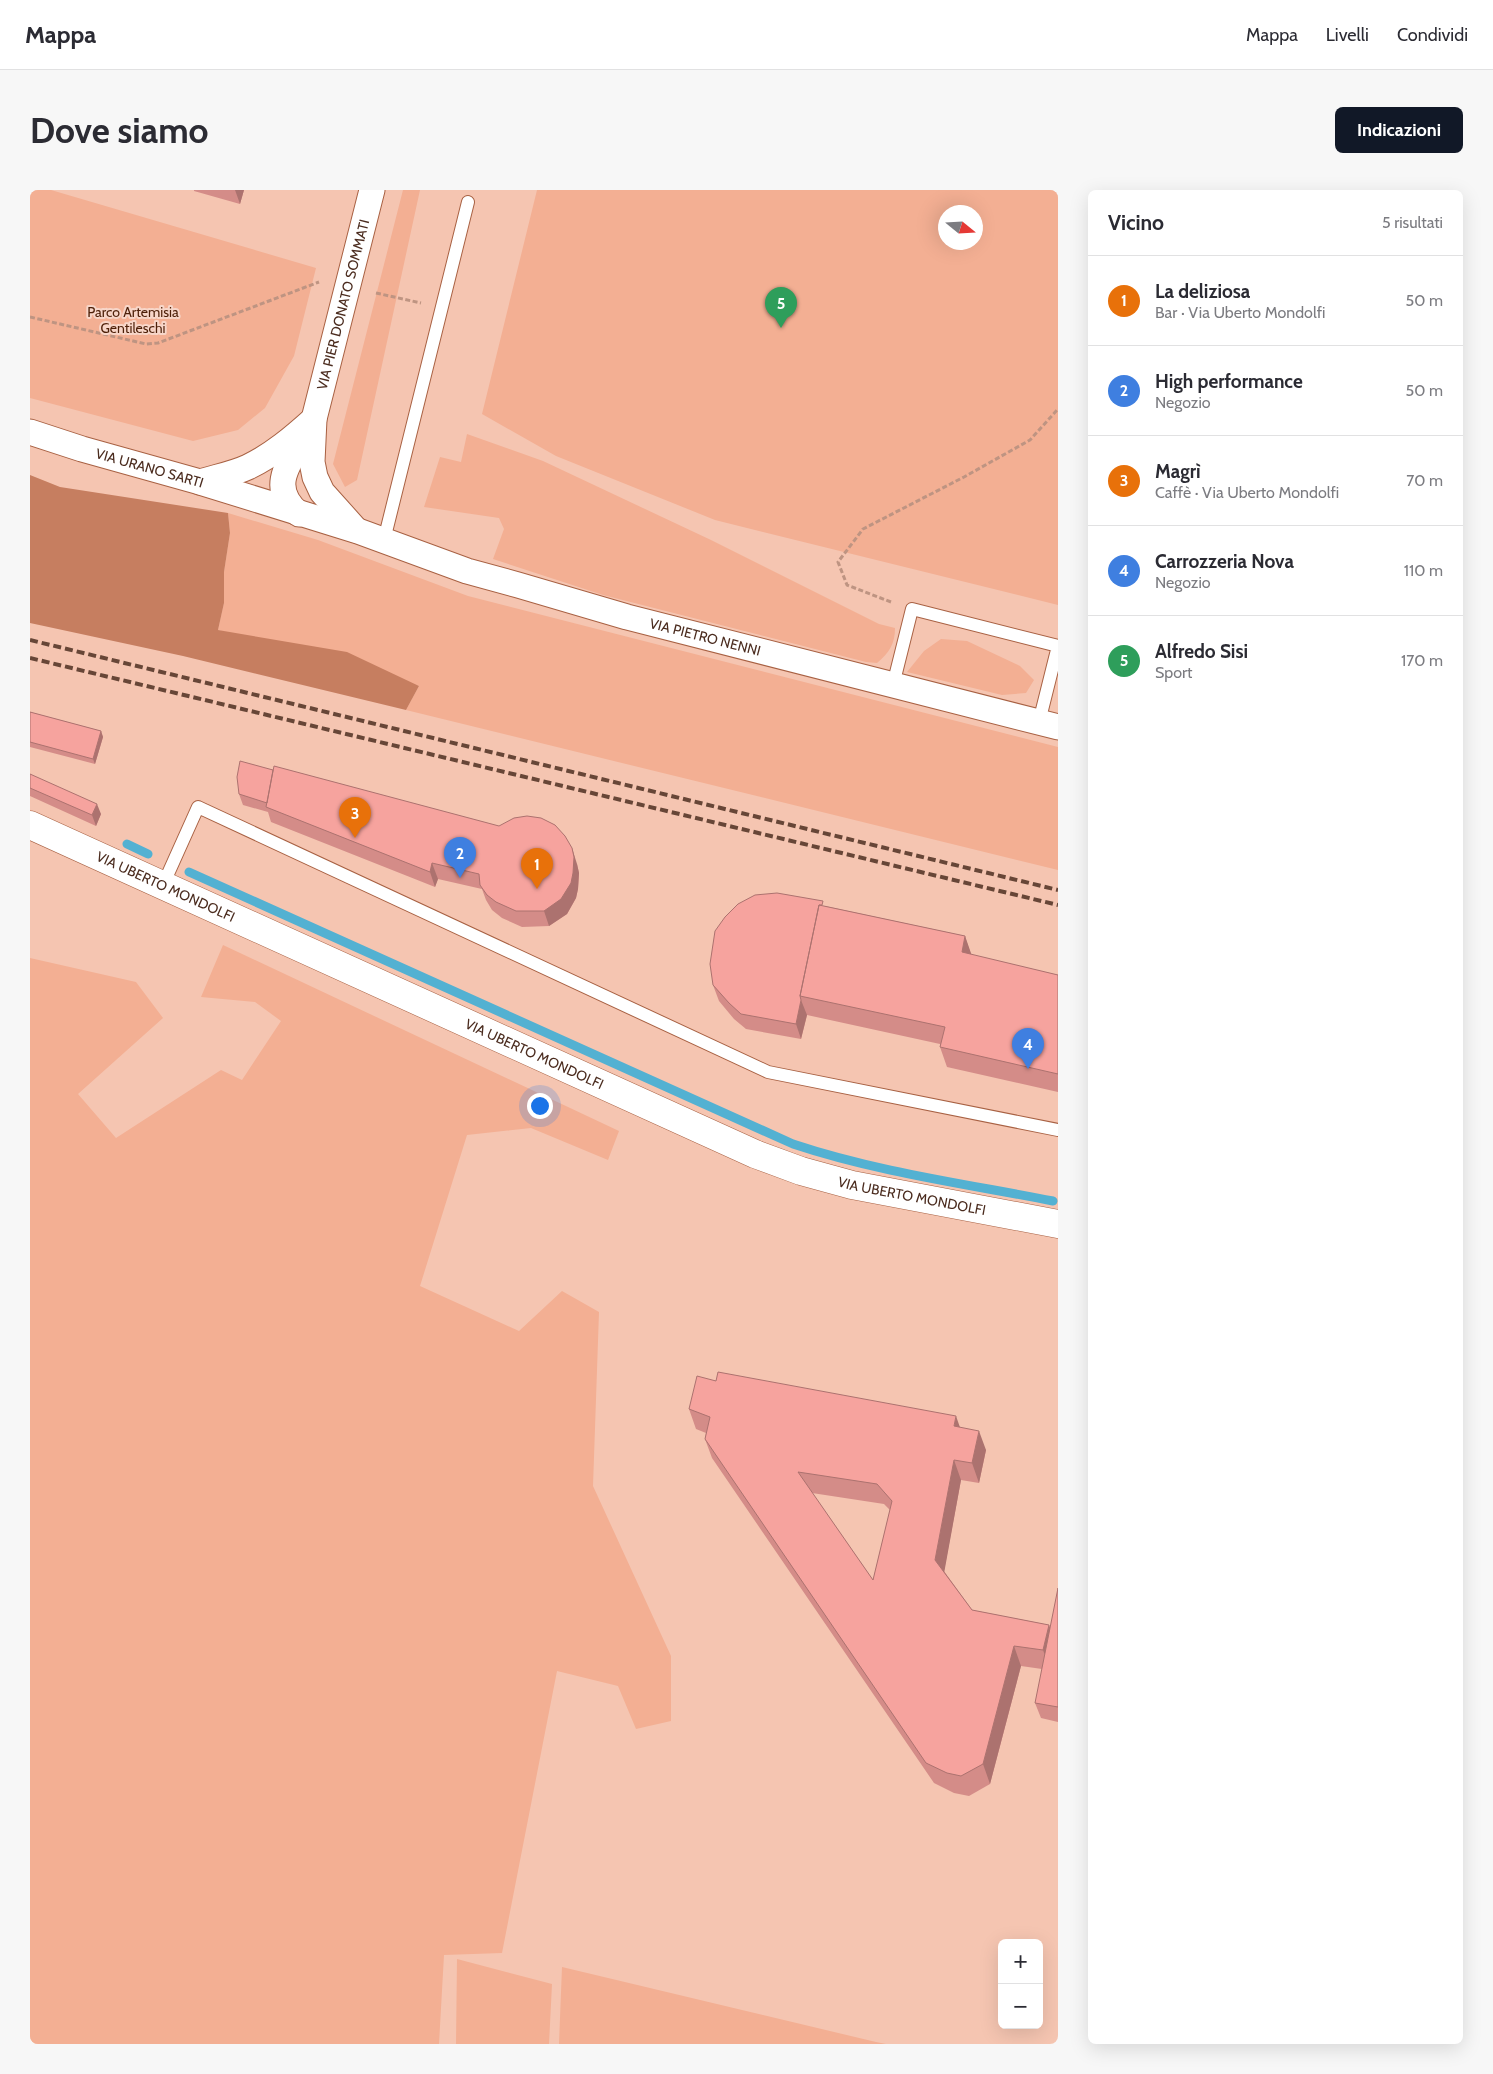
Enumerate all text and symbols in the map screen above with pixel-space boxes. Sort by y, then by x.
text: Mappa [25,20,96,49]
text: Mappa [1246,24,1298,46]
text: Livelli [1326,24,1369,46]
text: Condividi [1397,24,1468,46]
button: Indicazioni [1335,107,1463,153]
text: Dove siamo [30,109,209,152]
north arrow [938,205,983,250]
text: Vicino [1108,210,1164,235]
text: 5 risultati [1382,213,1443,232]
street label: VIA PIER DONATO SOMMATI [313,217,373,392]
text: La deliziosa [1155,280,1250,303]
pin: 5 [765,287,797,328]
text: 1 [1121,291,1127,310]
text: 50 m [1406,291,1443,310]
park label: Parco Artemisia Gentileschi [87,303,179,337]
text: Bar · Via Uberto Mondolfi [1155,303,1325,322]
text: High performance [1155,370,1303,393]
text: 2 [1120,381,1128,400]
text: 50 m [1406,381,1443,400]
text: Negozio [1155,393,1211,412]
street label: VIA URANO SARTI [94,444,206,492]
text: Magrì [1155,460,1201,483]
text: 3 [1120,471,1128,490]
text: 70 m [1406,471,1443,490]
text: Caffè · Via Uberto Mondolfi [1155,483,1339,502]
text: Carrozzeria Nova [1155,550,1294,573]
text: 4 [1119,561,1129,580]
text: 110 m [1404,561,1443,580]
text: Negozio [1155,573,1211,592]
street label: VIA PIETRO NENNI [648,614,763,660]
text: Alfredo Sisi [1155,640,1248,663]
text: 5 [1120,651,1128,670]
text: 170 m [1401,651,1443,670]
text: Sport [1155,663,1192,682]
pin: 3 [339,797,371,838]
pin: 2 [444,837,476,878]
street label: VIA UBERTO MONDOLFI [94,847,238,926]
pin: 1 [521,848,553,889]
street label: VIA UBERTO MONDOLFI [462,1015,607,1093]
pin: 4 [1012,1028,1044,1069]
your location [527,1093,553,1119]
street label: VIA UBERTO MONDOLFI [836,1173,987,1219]
map controls [998,1939,1043,2029]
button: + [998,1939,1043,1984]
button: − [998,1984,1043,2029]

